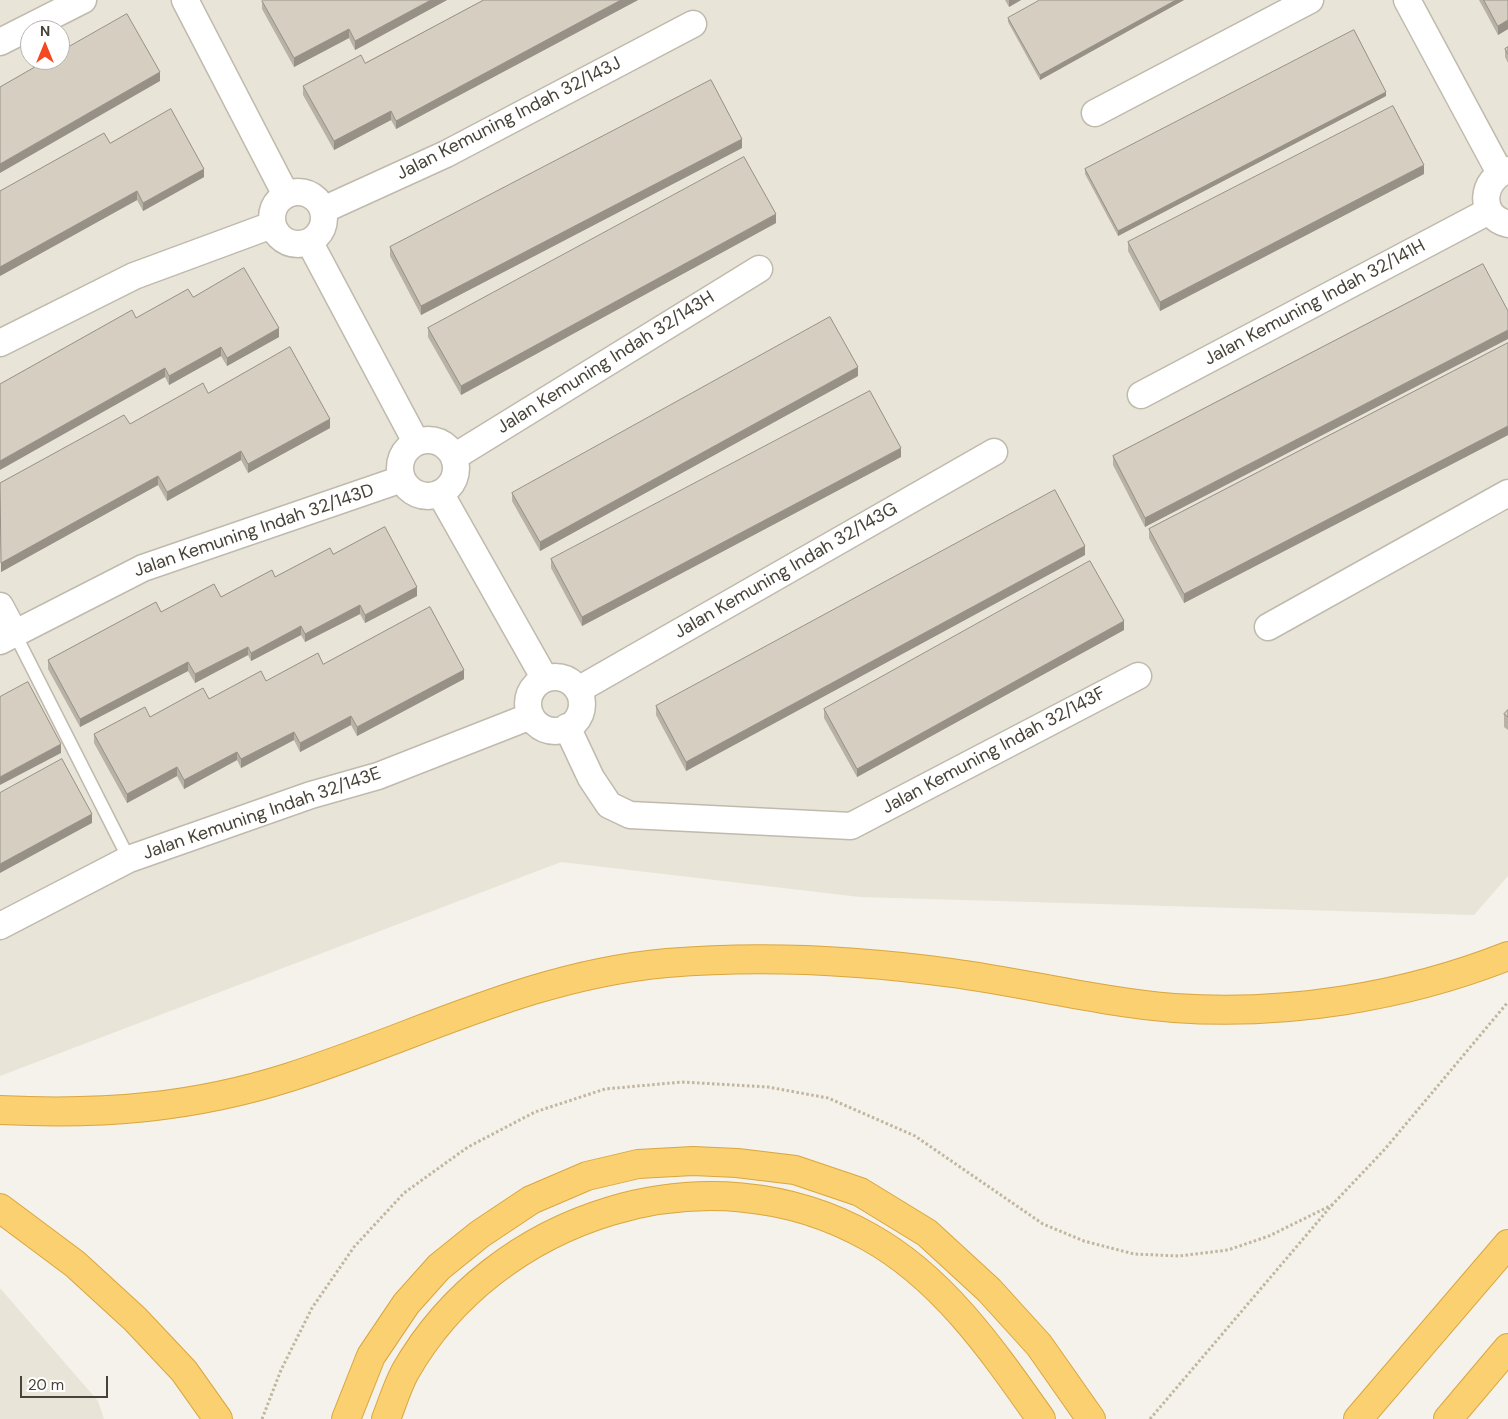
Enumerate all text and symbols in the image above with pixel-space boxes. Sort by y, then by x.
north arrow [20,20,70,70]
text: N [40,22,50,40]
street label: Jalan Kemuning Indah 32/143J [393,53,625,185]
street label: Jalan Kemuning Indah 32/141H [1201,235,1429,371]
street label: Jalan Kemuning Indah 32/143H [493,287,719,439]
street label: Jalan Kemuning Indah 32/143D [131,480,377,582]
street label: Jalan Kemuning Indah 32/143G [671,498,901,644]
street label: Jalan Kemuning Indah 32/143F [879,683,1109,819]
street label: Jalan Kemuning Indah 32/143E [140,763,384,865]
scale bar [22,1366,110,1398]
text: 20 m [28,1375,64,1395]

